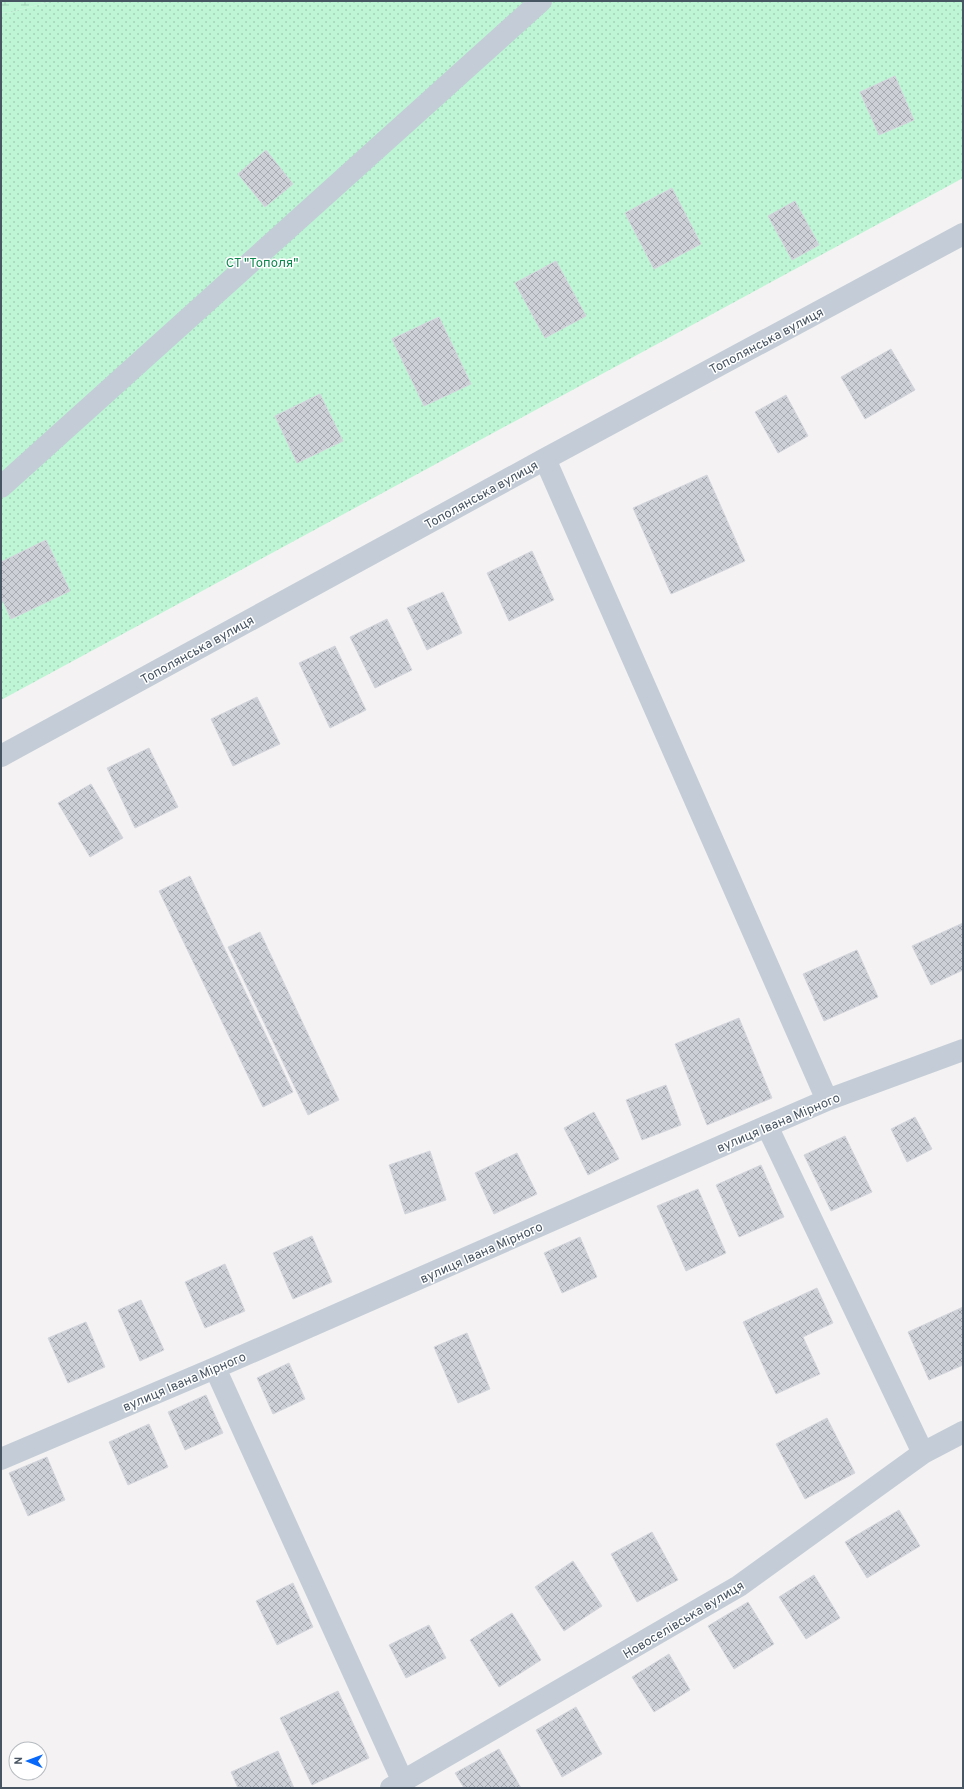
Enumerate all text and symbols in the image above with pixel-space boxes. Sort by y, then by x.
park label: СТ "Тополя" [226,256,298,272]
street label: Тополянська вулиця [707,305,827,379]
street label: Тополянська вулиця [423,458,541,534]
street label: Тополянська вулиця [139,613,257,689]
street label: вулиця Івана Мірного [715,1091,843,1157]
street label: вулиця Івана Мірного [418,1220,546,1288]
street label: вулиця Івана Мірного [121,1350,249,1416]
street label: Новоселівська вулиця [620,1578,748,1663]
north arrow [8,1741,48,1781]
text: N [12,1757,26,1765]

